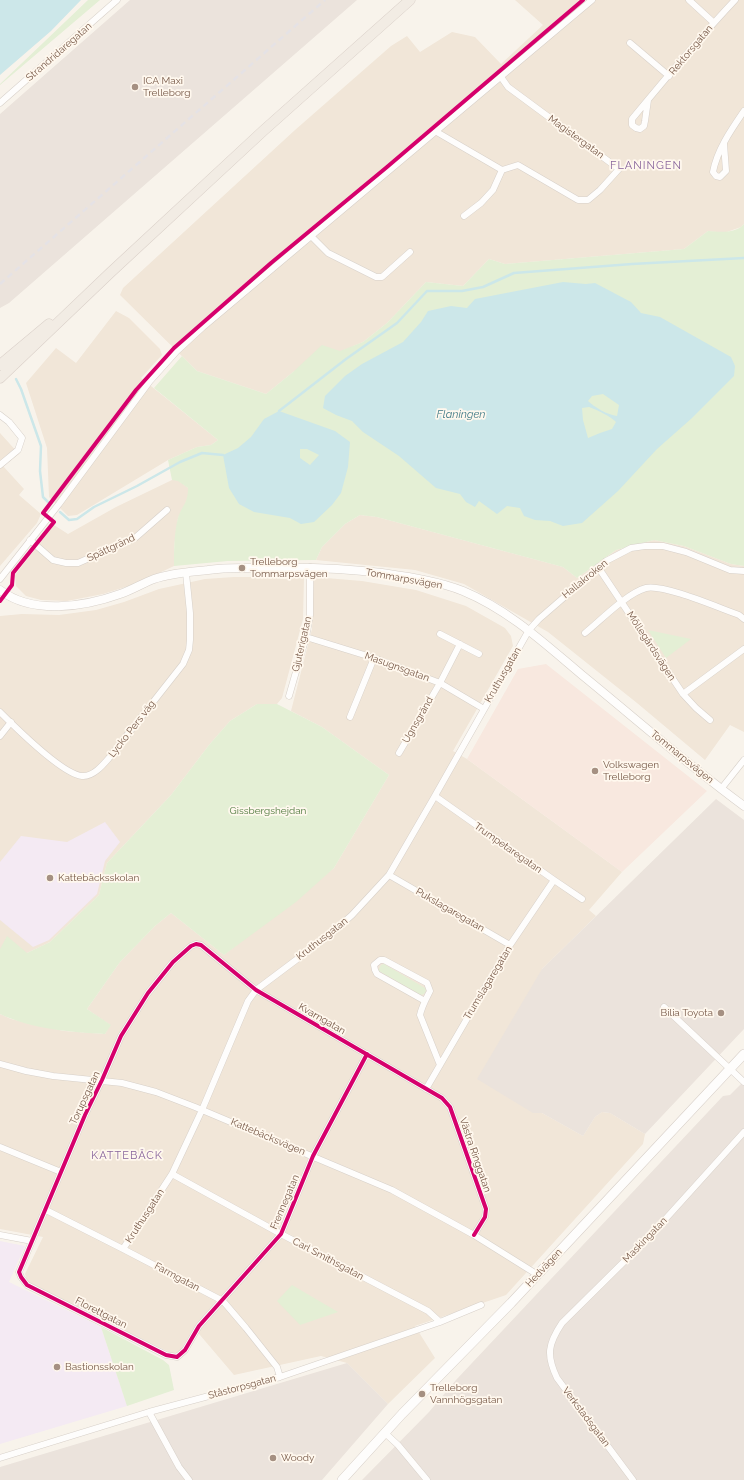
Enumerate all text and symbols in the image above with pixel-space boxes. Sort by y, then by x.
street label: Strandridaregatan [24,20,94,84]
street label: Rektorsgatan [667,23,715,77]
place label: ICA Maxi Trelleborg [143,75,190,98]
marker: ICA Maxi Trelleborg [130,82,140,92]
street label: Magistergatan [546,113,606,161]
district label: FLANINGEN [610,159,682,173]
water label: Flaningen [437,408,485,422]
street label: Spättgränd [85,532,137,564]
place label: Trelleborg Tommarpsvägen [250,556,328,580]
street label: Hallakroken [560,557,610,601]
marker: Trelleborg Tommarpsvägen [237,563,247,573]
street label: Tommarpsvägen [365,566,443,592]
street label: Möllegårdsvägen [624,609,678,683]
street label: Gjuterigatan [290,615,314,673]
street label: Kruthusgatan [482,645,524,705]
street label: Masugnsgatan [363,650,431,684]
street label: Ugnsgränd [400,695,436,745]
street label: Lycko Pers väg [106,698,158,760]
street label: Tommarpsvägen [648,728,716,786]
place label: Volkswagen Trelleborg [603,759,659,782]
marker: Volkswagen Trelleborg [590,766,600,776]
park label: Gissbergshejdan [230,805,306,817]
street label: Trumpetaregatan [472,820,544,876]
place label: Kattebäcksskolan [58,872,139,884]
marker: Kattebäcksskolan [45,873,55,883]
street label: Pukslagaregatan [413,885,487,935]
street label: Kruthusgatan [294,915,350,963]
street label: Trumslagaregatan [461,944,515,1022]
street label: Kvarngatan [296,1001,348,1037]
place label: Bilia Toyota [661,1007,713,1019]
marker: Bilia Toyota [716,1008,726,1018]
street label: Torupsgatan [67,1069,103,1127]
street label: Kattebäcksvägen [229,1116,307,1158]
street label: Västra Ringgatan [457,1116,493,1194]
district label: KATTEBÄCK [91,1149,163,1163]
street label: Frennegatan [268,1173,302,1231]
street label: Kruthusgatan [123,1187,167,1245]
street label: Maskingatan [620,1215,670,1265]
street label: Carl Smithsgatan [290,1235,366,1283]
street label: Hedvägen [523,1246,565,1290]
street label: Farmgatan [152,1260,202,1294]
street label: Florettgatan [73,1295,129,1331]
place label: Bastionsskolan [65,1361,134,1373]
marker: Bastionsskolan [52,1362,62,1372]
street label: Ståstorpsgatan [207,1372,277,1402]
place label: Trelleborg Vannhögsgatan [430,1382,502,1406]
street label: Verkstadsgatan [560,1385,612,1449]
marker: Trelleborg Vannhögsgatan [417,1389,427,1399]
place label: Woody [281,1452,314,1464]
marker: Woody [268,1453,278,1463]

